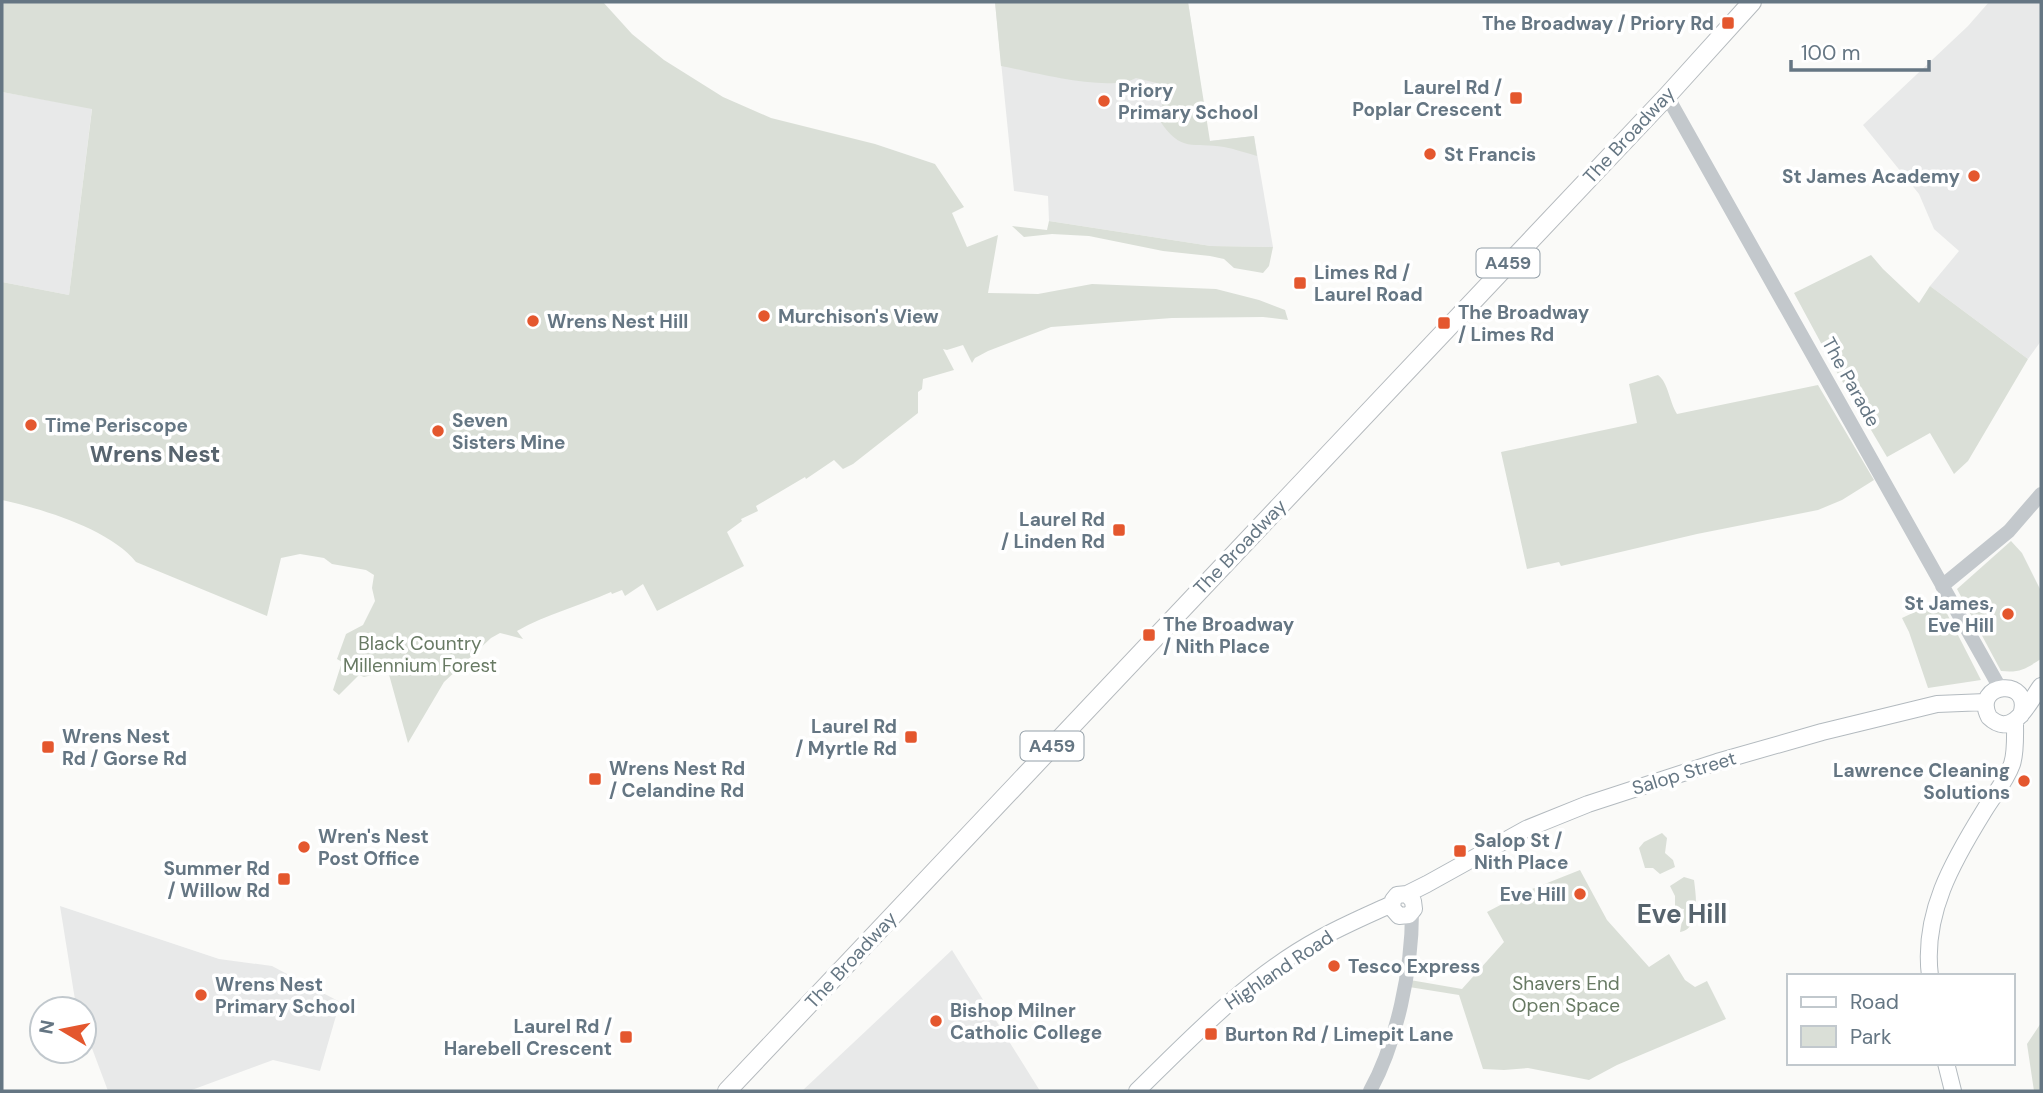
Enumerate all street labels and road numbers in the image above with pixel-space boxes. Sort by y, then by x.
street label: The Broadway [1578,81,1681,189]
road number: A459 [1476,248,1540,278]
street label: The Parade [1816,333,1886,431]
street label: The Broadway [1188,493,1292,600]
road number: A459 [1020,732,1084,760]
street label: Salop Street [1629,745,1739,801]
street label: The Broadway [800,906,903,1014]
street label: Highland Road [1220,924,1338,1016]

